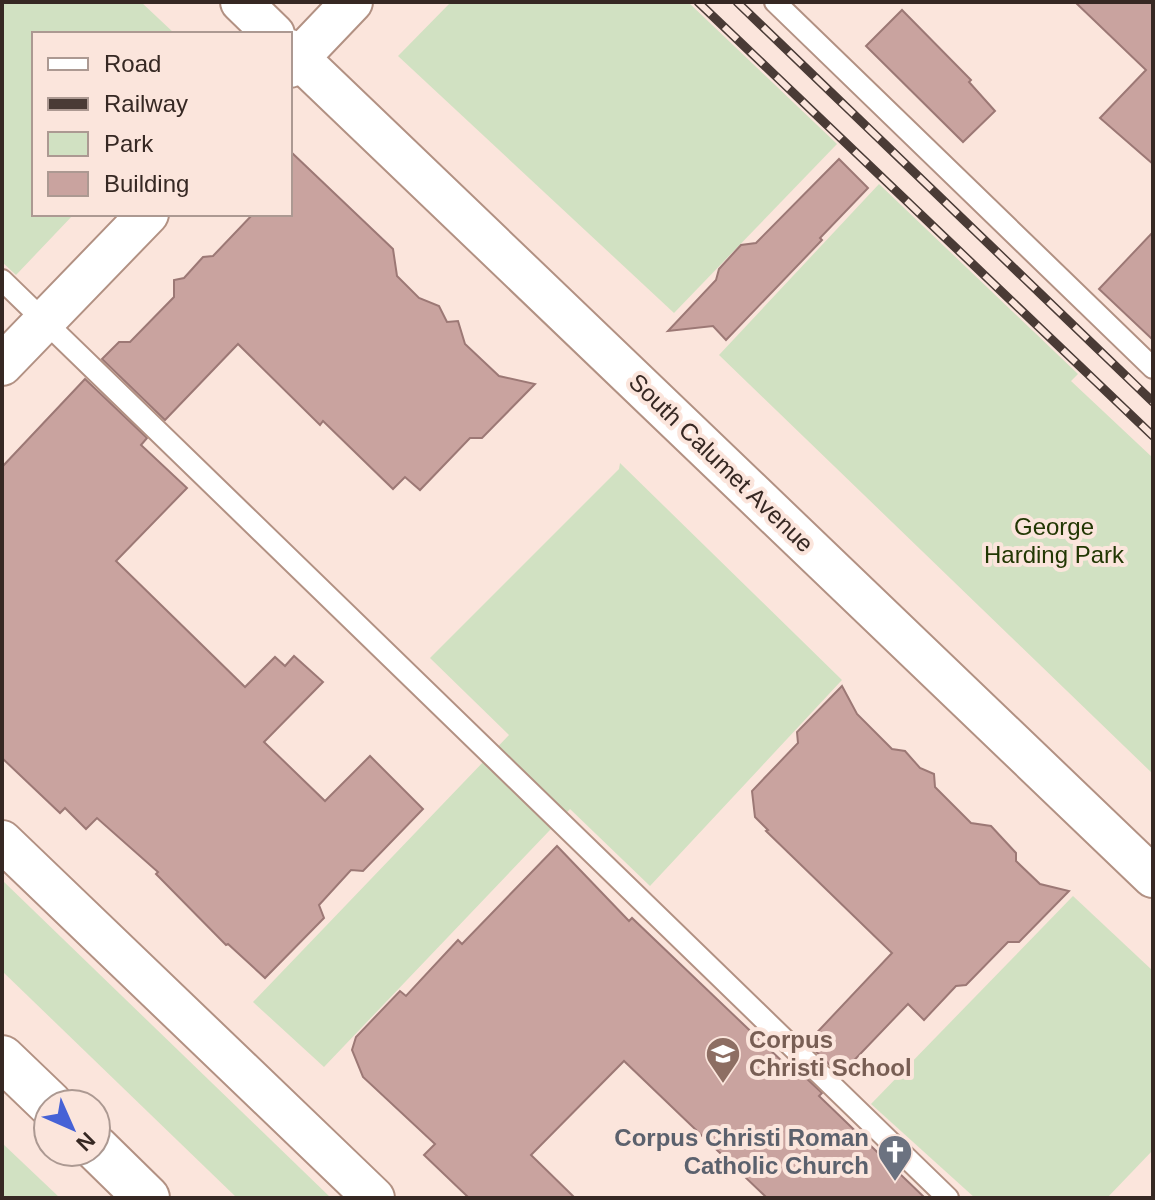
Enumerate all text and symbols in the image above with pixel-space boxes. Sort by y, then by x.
legend [32,32,292,216]
text: Road [104,50,161,77]
text: Railway [104,90,188,117]
text: Park [104,130,154,157]
text: Building [104,170,189,197]
street label: South Calumet Avenue [624,368,819,557]
park label: George Harding Park [984,513,1125,568]
place label: Corpus Christi School [749,1026,912,1081]
school or university icon: Corpus Christi School [704,1035,742,1085]
north arrow [32,1088,112,1168]
place label: Corpus Christi Roman Catholic Church [614,1124,869,1179]
text: N [71,1127,100,1156]
church icon: Corpus Christi Roman Catholic Church [876,1133,914,1183]

